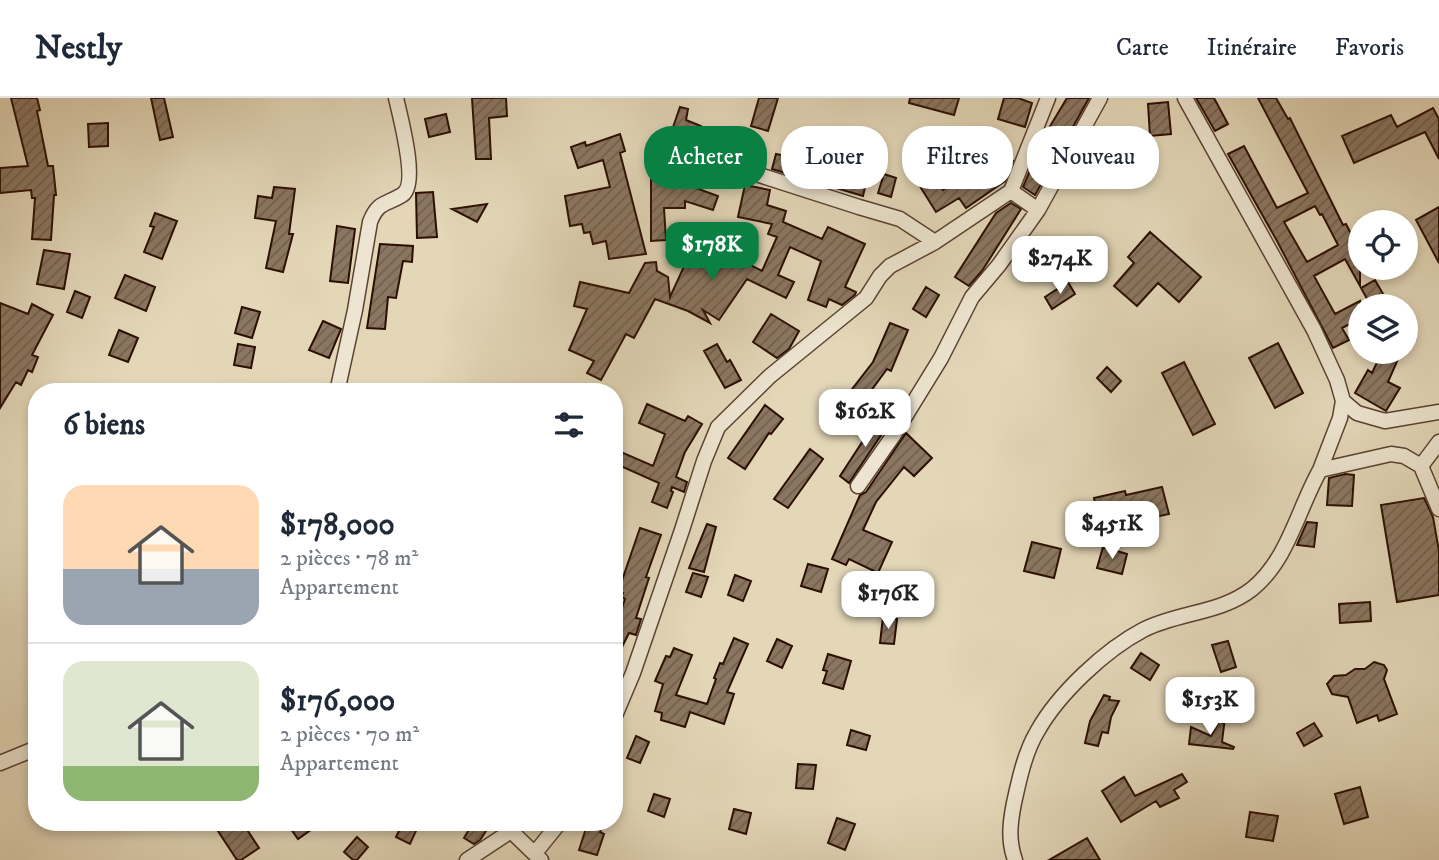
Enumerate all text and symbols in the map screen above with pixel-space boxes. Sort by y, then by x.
text: Nestly [35,28,122,69]
text: Carte [1116,33,1169,63]
text: Itinéraire [1207,33,1297,63]
text: Favoris [1335,33,1404,63]
chip: Acheter [644,126,767,189]
chip: Louer [781,126,888,189]
chip: Filtres [902,126,1013,189]
chip: Nouveau [1027,126,1159,189]
map controls [1348,210,1418,364]
button: locate [1348,210,1418,280]
pin: $178K [663,222,761,282]
text: $178K [682,230,742,259]
pin: $274K [1011,236,1109,296]
text: $274K [1028,244,1092,273]
button: layers [1348,294,1418,364]
pin: $162K [816,390,914,449]
text: $162K [835,397,895,426]
icon: filters [550,406,588,444]
text: 6 biens [63,407,145,444]
pin: $451K [1063,502,1161,561]
text: $178,000 [280,507,395,544]
text: $451K [1081,509,1143,538]
icon: home [119,513,203,597]
text: 2 pièces · 78 m² [280,544,418,573]
pin: $176K [839,572,937,631]
text: Appartement [280,573,399,602]
text: $176K [857,579,919,608]
pin: $153K [1161,678,1259,737]
text: $176,000 [280,683,395,720]
text: $153K [1181,685,1239,714]
icon: home [119,689,203,773]
text: 2 pièces · 70 m² [280,720,419,749]
text: Appartement [280,749,399,778]

